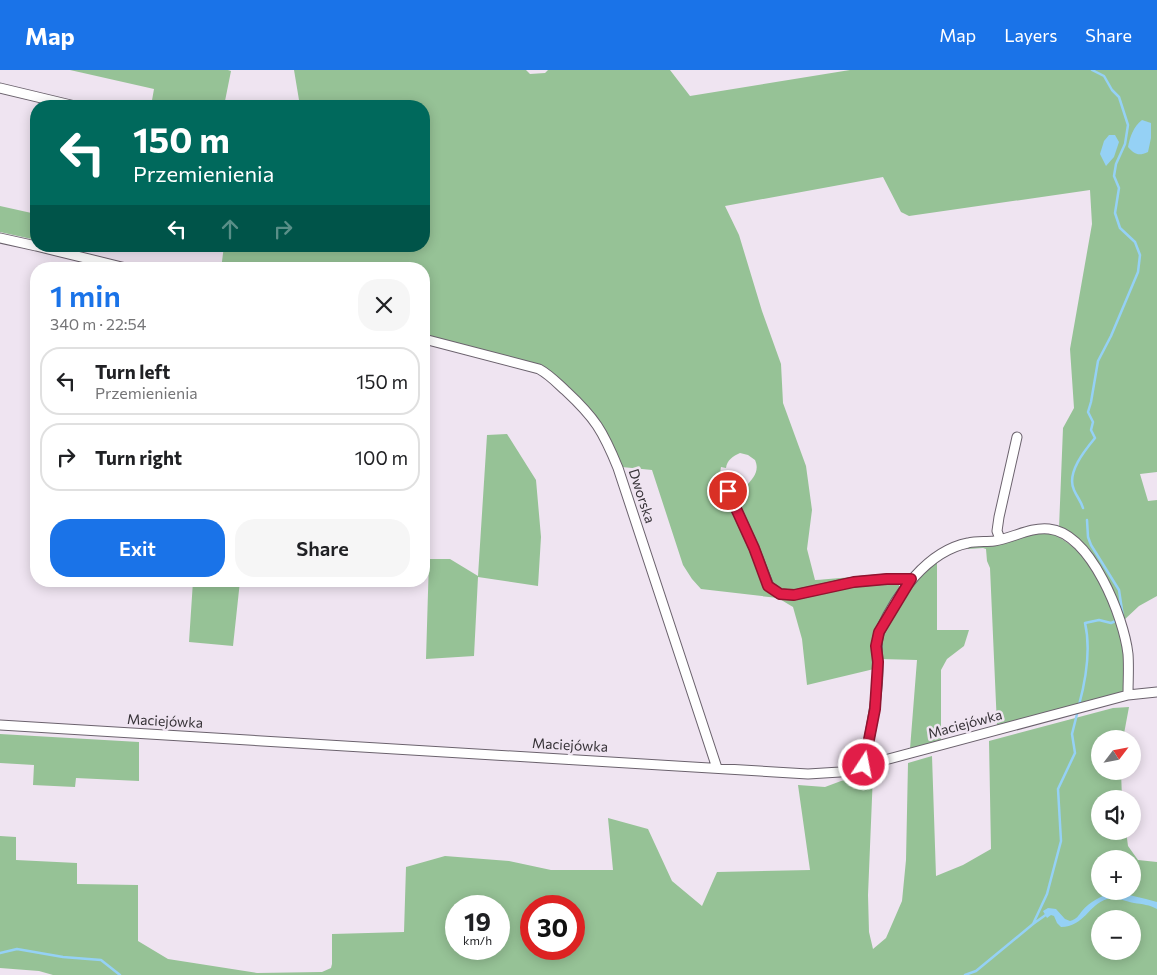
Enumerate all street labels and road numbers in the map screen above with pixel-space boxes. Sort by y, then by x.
street label: Dworska [626,466,659,525]
street label: Maciejówka [926,705,1004,742]
street label: Maciejówka [126,710,204,731]
street label: Maciejówka [531,734,609,755]

